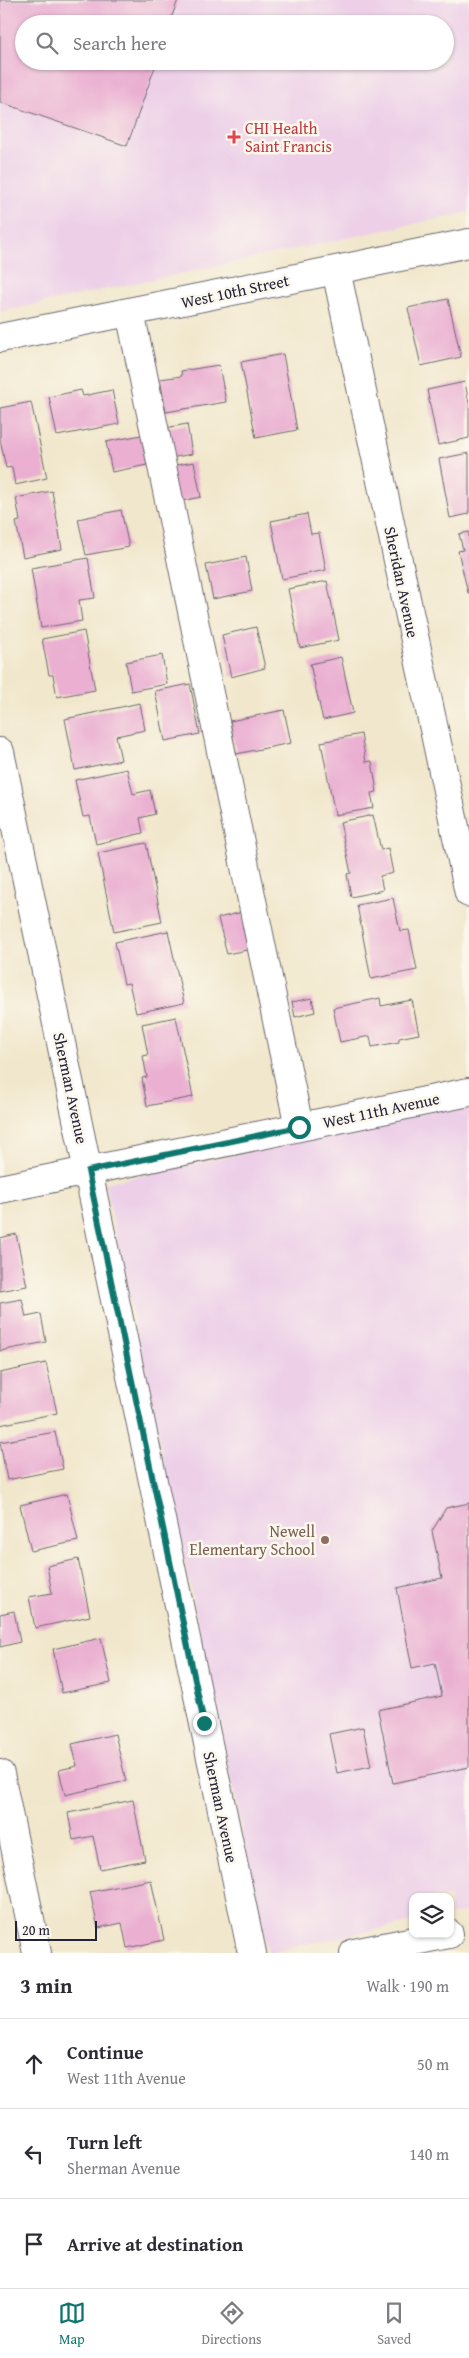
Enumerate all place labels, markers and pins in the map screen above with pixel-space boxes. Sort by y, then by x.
place label: CHI Health Saint Francis [245,116,332,158]
marker: CHI Health Saint Francis [227,130,241,144]
place label: Newell Elementary School [190,1519,316,1561]
marker: Newell Elementary School [319,1534,331,1546]

